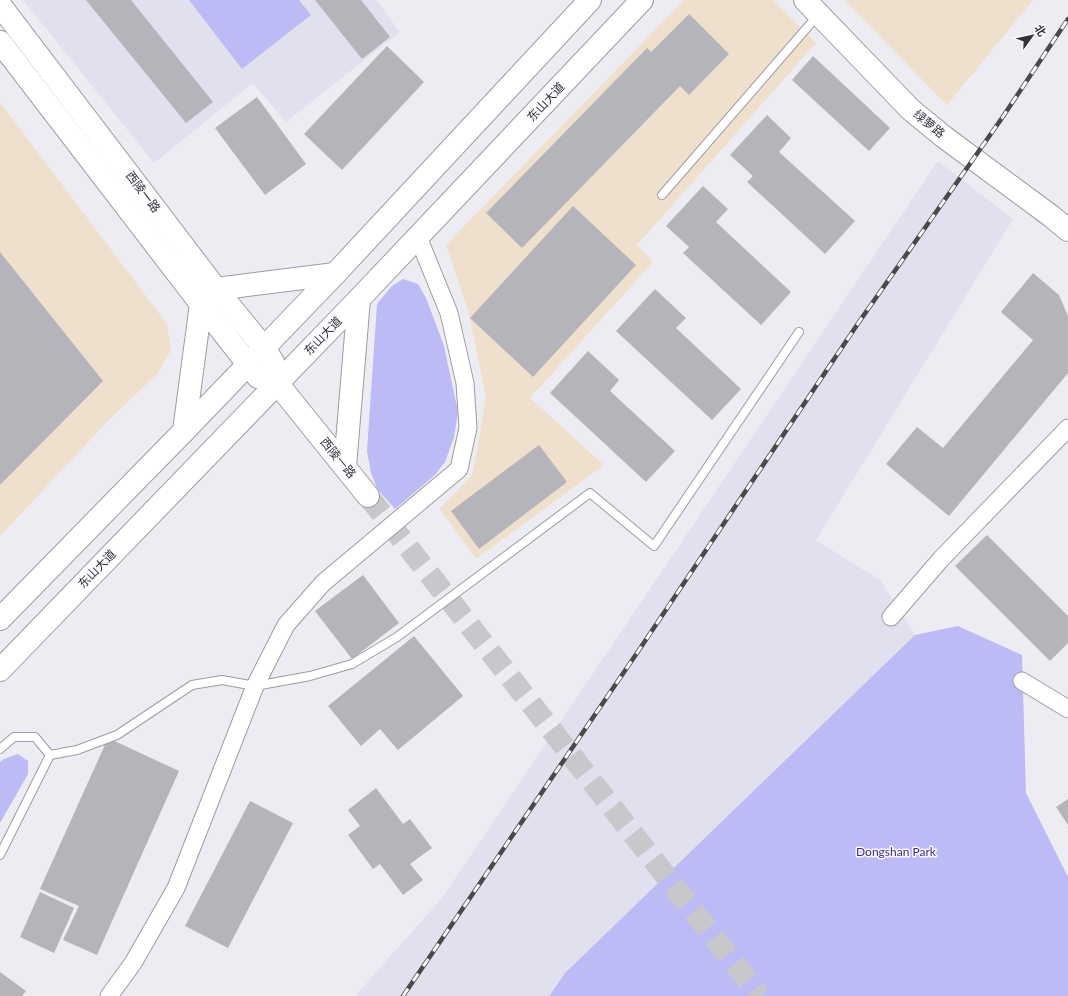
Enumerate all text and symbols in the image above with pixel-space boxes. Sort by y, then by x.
north arrow [1012,16,1052,56]
text: 北 [1032,22,1049,38]
street label: 东山大道 [524,79,567,124]
street label: 绿萝路 [911,106,948,141]
street label: 西陵一路 [123,168,164,215]
street label: 东山大道 [301,313,345,358]
street label: 西陵一路 [317,434,359,481]
street label: 东山大道 [75,546,119,591]
park label: Dongshan Park [856,844,937,859]

